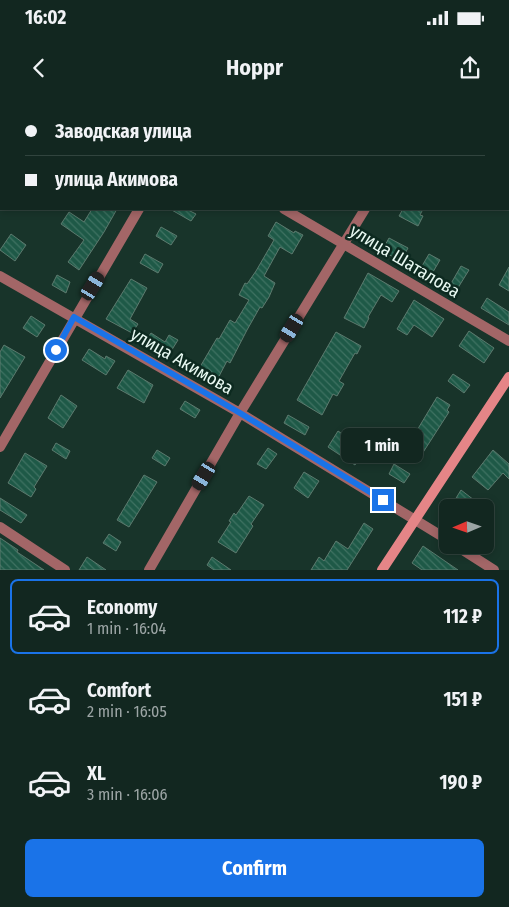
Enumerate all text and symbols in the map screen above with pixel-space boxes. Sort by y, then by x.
text: 16:02 [25,6,66,29]
icon: back [25,54,53,82]
text: Hoppr [226,54,283,81]
icon: share [456,54,484,82]
text: Заводская улица [55,120,192,143]
text: улица Акимова [55,168,178,191]
street label: улица Шаталова [346,220,464,303]
car [78,269,107,303]
car [277,311,306,345]
street label: улица Акимова [127,323,237,399]
route start [45,339,67,361]
callout: 1 min [342,428,424,462]
text: 1 min [365,436,399,455]
car [189,459,218,493]
route end [372,489,394,511]
north arrow [439,499,494,554]
map controls [439,499,494,554]
icon: car [27,594,72,639]
text: Economy [87,596,157,619]
text: 112 ₽ [443,605,482,628]
text: 1 min · 16:04 [87,619,166,638]
icon: car [27,677,72,722]
text: Comfort [87,679,151,702]
text: 151 ₽ [443,688,482,711]
text: 2 min · 16:05 [87,702,167,721]
icon: car [27,760,72,805]
text: XL [87,762,106,785]
text: 190 ₽ [440,771,482,794]
text: 3 min · 16:06 [87,785,168,804]
button: Confirm [25,839,484,897]

